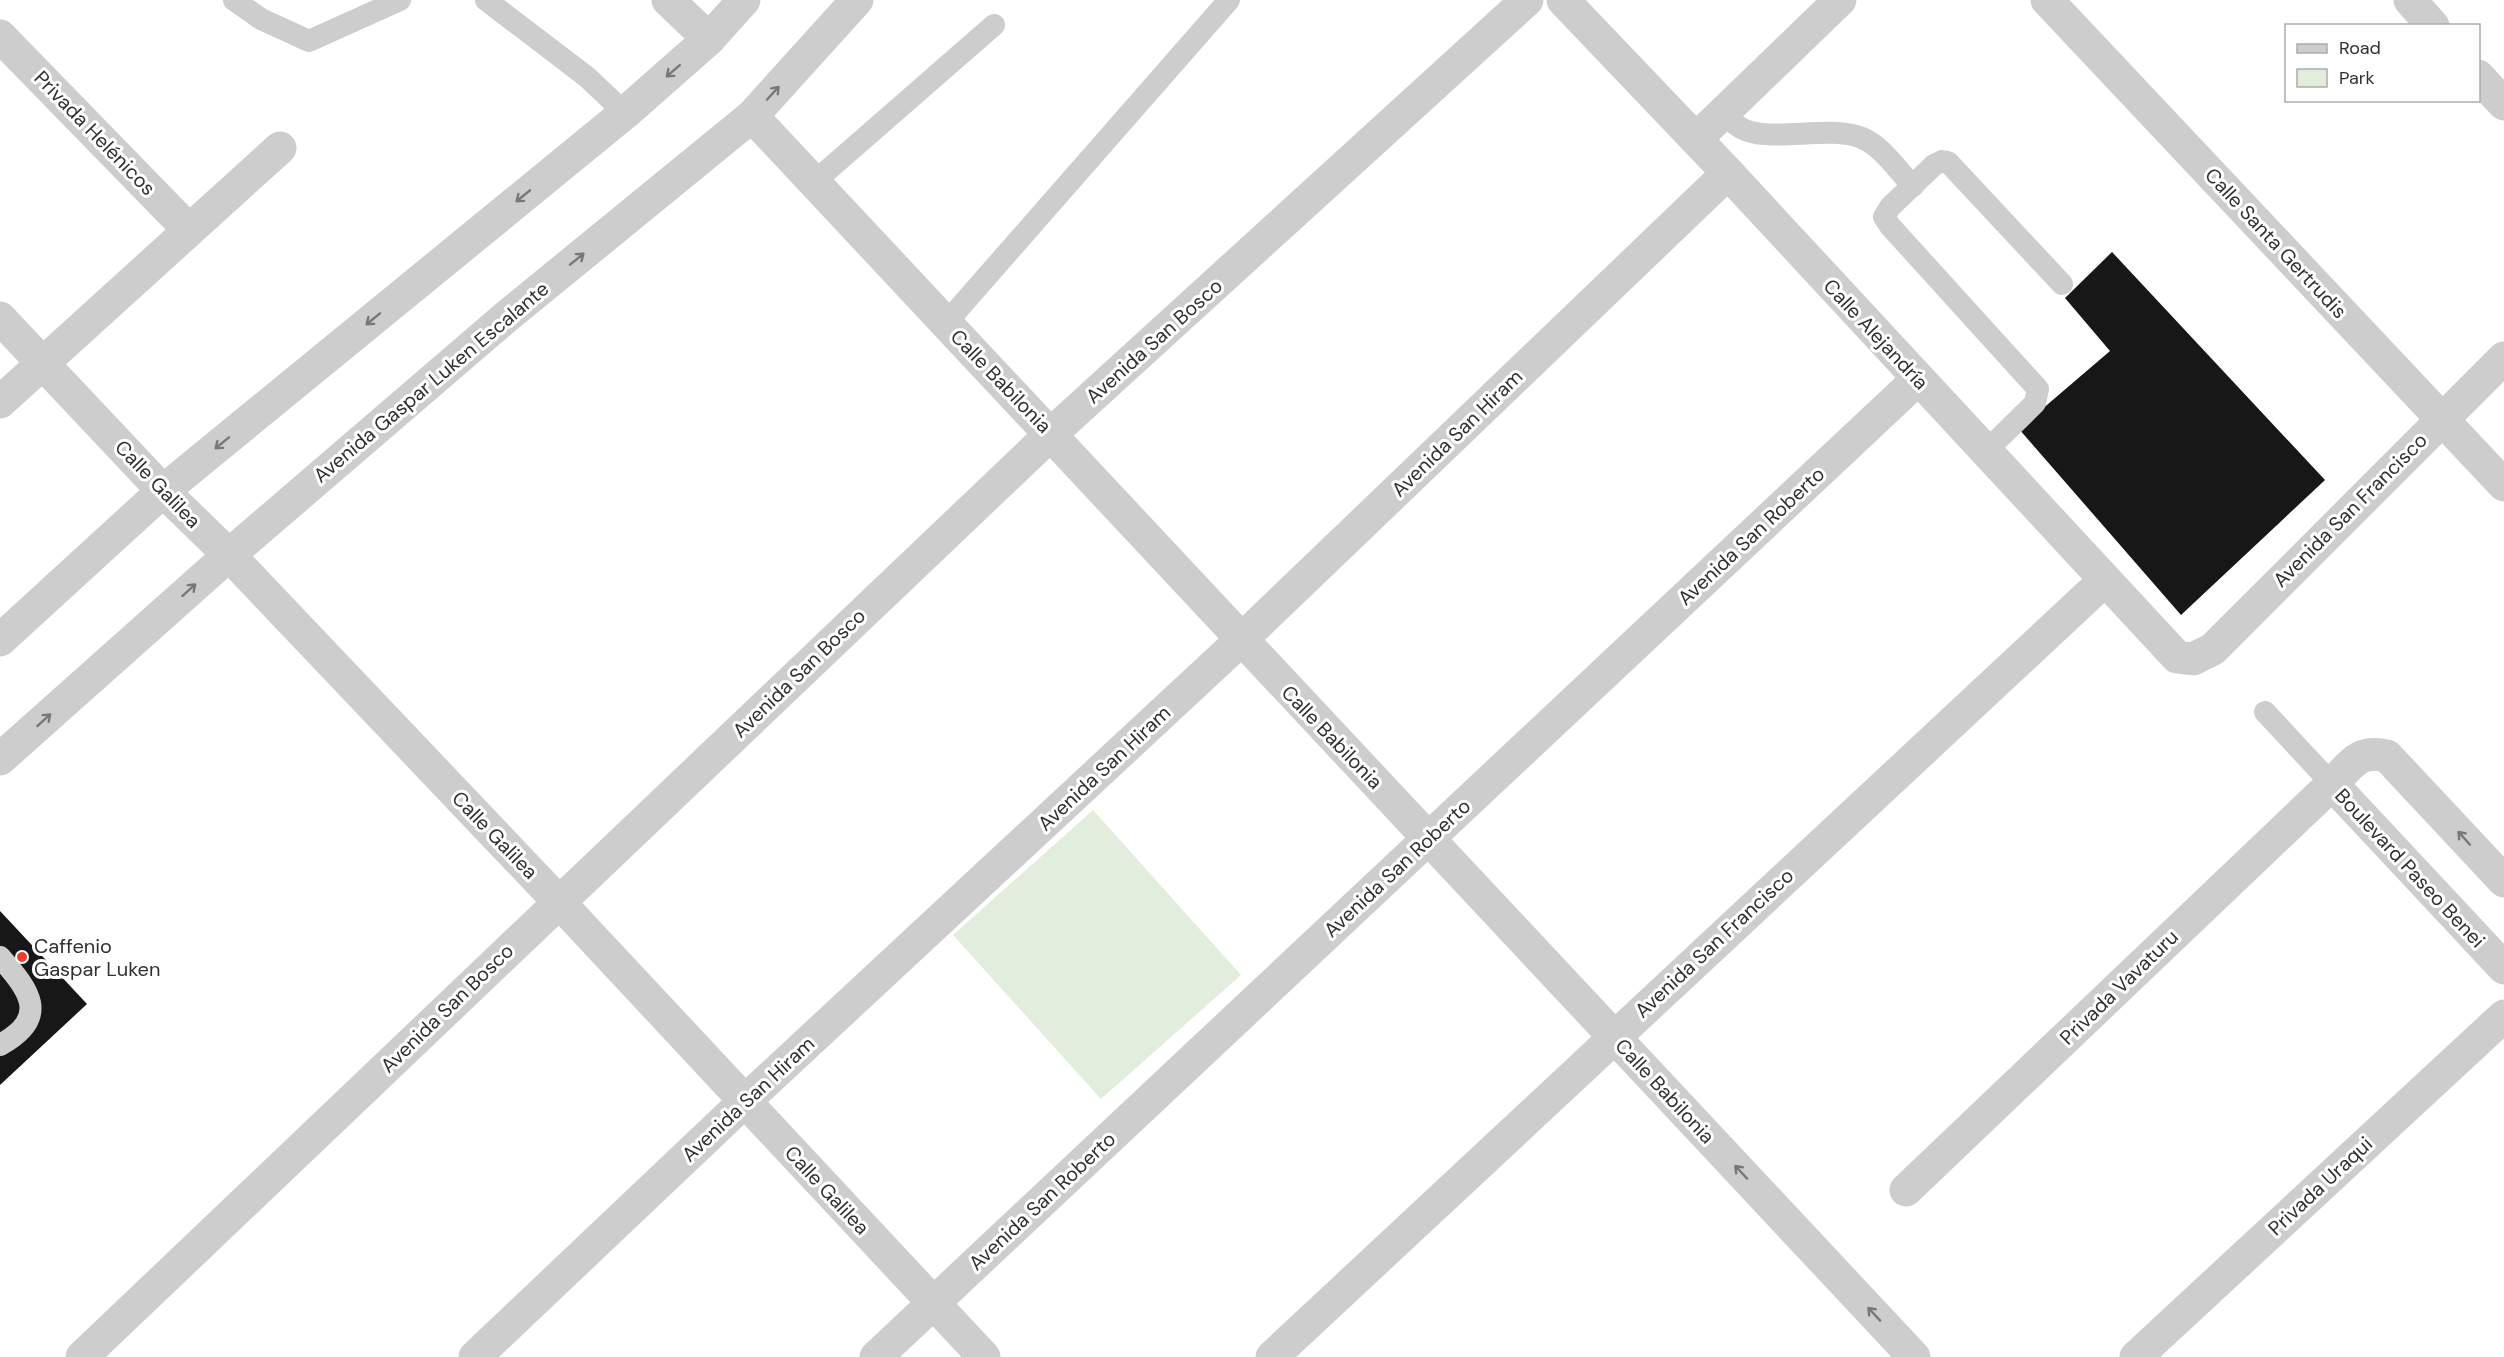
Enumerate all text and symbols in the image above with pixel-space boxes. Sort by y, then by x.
legend [2285,24,2480,102]
text: Road [2339,36,2381,60]
one-way arrow [666,64,681,78]
street label: Privada Helénicos [29,65,161,201]
text: Park [2339,66,2375,90]
one-way arrow [766,85,780,100]
street label: Calle Santa Gertrudis [2199,162,2353,324]
one-way arrow [516,189,532,202]
one-way arrow [569,253,585,266]
street label: Avenida San Bosco [1080,273,1228,409]
street label: Calle Alejandría [1818,273,1934,395]
street label: Avenida Gaspar Luken Escalante [308,276,554,488]
one-way arrow [365,313,381,326]
street label: Calle Babilonia [945,324,1057,438]
street label: Avenida San Hiram [1386,364,1528,502]
street label: Avenida San Francisco [2267,427,2433,593]
street label: Calle Galilea [109,434,207,534]
one-way arrow [214,436,230,449]
street label: Avenida San Roberto [1672,461,1830,611]
one-way arrow [181,583,196,597]
street label: Avenida San Bosco [727,603,871,743]
street label: Calle Babilonia [1276,680,1388,794]
street label: Avenida San Hiram [1032,700,1176,836]
one-way arrow [36,713,51,727]
street label: Boulevard Paseo Benei [2329,783,2491,953]
street label: Calle Galilea [446,785,544,885]
street label: Avenida San Roberto [1318,793,1476,943]
one-way arrow [2457,831,2471,846]
street label: Avenida San Francisco [1629,863,1799,1023]
street label: Privada Vavaturu [2054,924,2184,1050]
place label: Caffenio Gaspar Luken [34,933,160,982]
street label: Avenida San Bosco [375,938,519,1078]
marker: Caffenio Gaspar Luken [15,950,29,964]
street label: Avenida San Hiram [676,1031,820,1167]
street label: Calle Babilonia [1610,1033,1720,1149]
street label: Avenida San Roberto [963,1126,1121,1276]
street label: Privada Uraqui [2262,1131,2378,1241]
street label: Calle Galilea [779,1140,875,1240]
one-way arrow [1734,1165,1748,1180]
one-way arrow [1867,1307,1881,1322]

